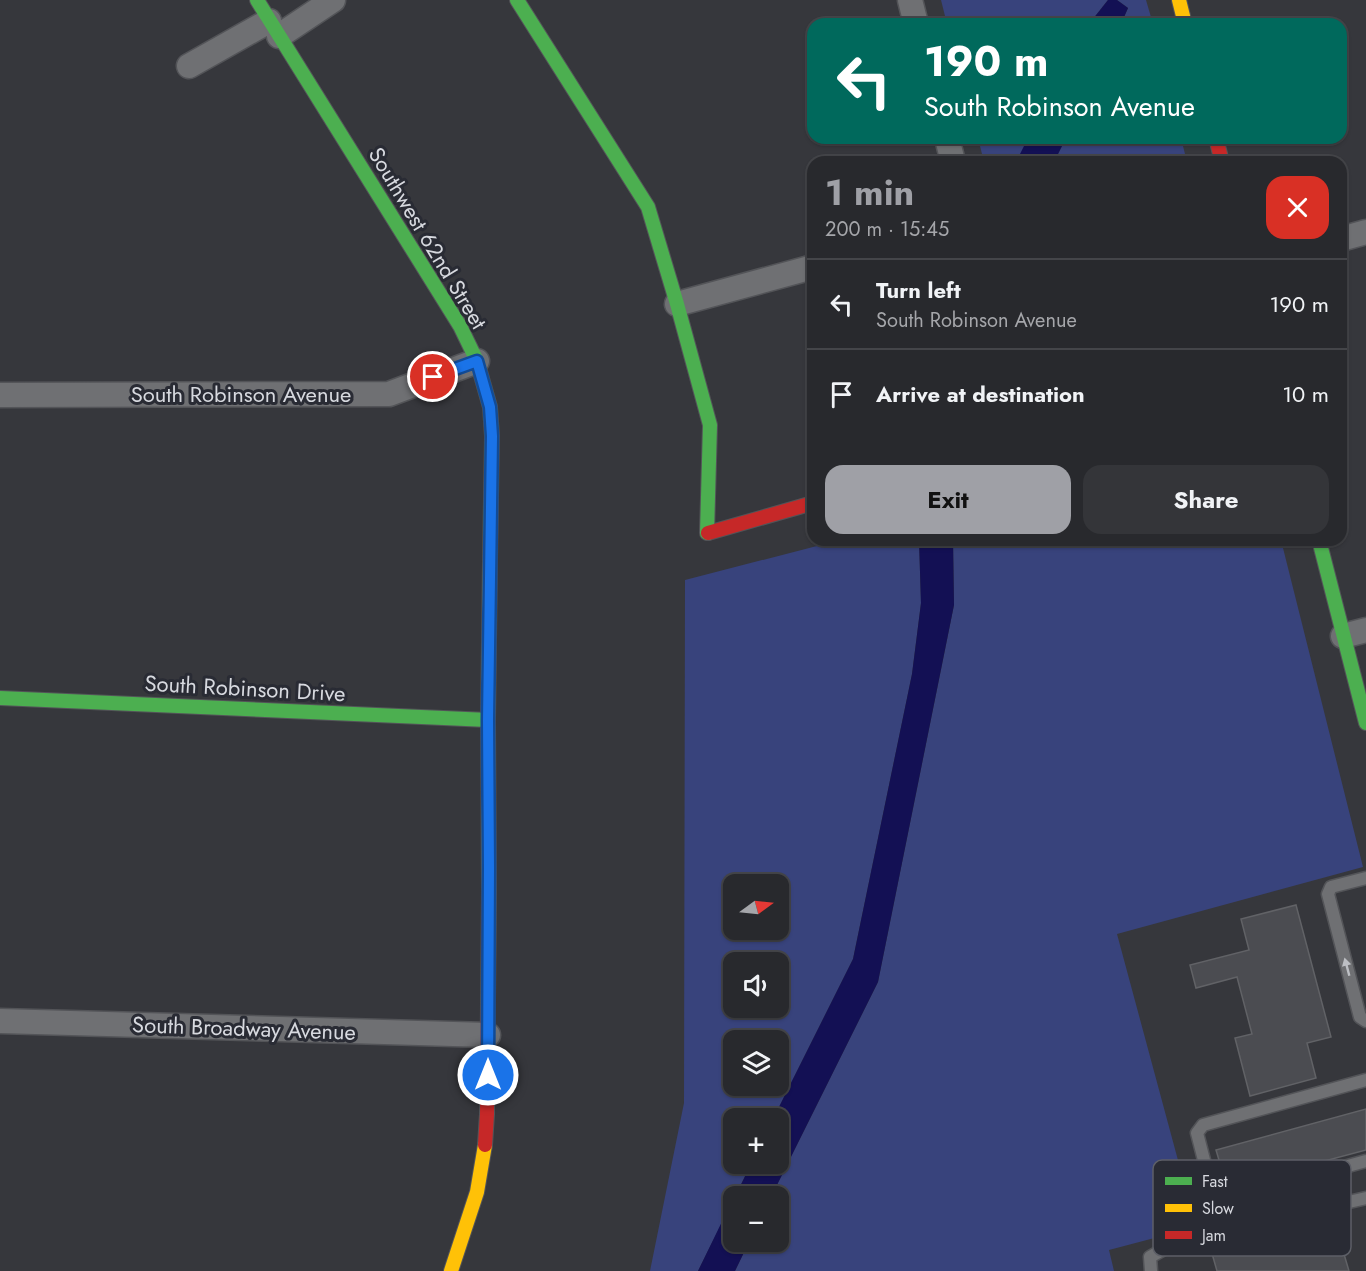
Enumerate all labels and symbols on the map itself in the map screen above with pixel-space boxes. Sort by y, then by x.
street label: Southwest 62nd Street [361,141,495,336]
pin [407,351,458,402]
street label: South Robinson Avenue [131,378,351,410]
street label: South Robinson Drive [144,667,346,709]
north arrow [723,874,789,940]
one-way arrow [1342,958,1352,976]
street label: South Broadway Avenue [132,1008,356,1048]
position arrow [456,1043,520,1107]
legend [1153,1160,1351,1256]
text: Fast [1202,1170,1228,1193]
text: Slow [1202,1197,1234,1220]
text: Jam [1200,1224,1226,1247]

